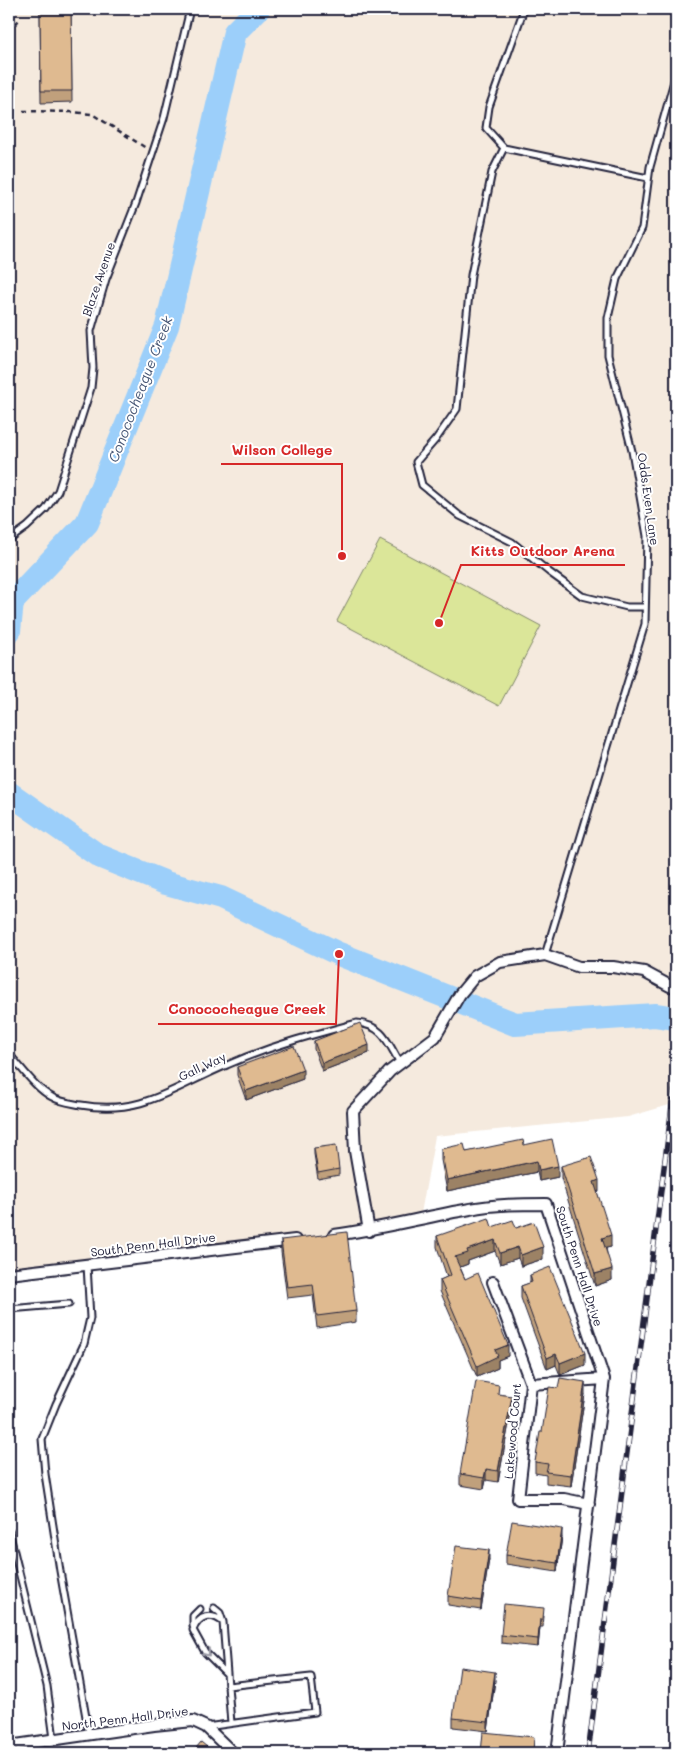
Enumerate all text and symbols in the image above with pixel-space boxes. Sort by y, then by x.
street label: Blaze Avenue [78,240,118,318]
water label: Conococheague Creek [103,313,177,465]
callout: Wilson College [221,435,342,464]
text: Wilson College [232,440,332,459]
street label: Odds Even Lane [635,452,663,546]
callout: Kitts Outdoor Arena [461,536,625,565]
text: Kitts Outdoor Arena [471,541,616,560]
callout: Conococheague Creek [158,995,336,1024]
text: Conococheague Creek [168,999,326,1018]
street label: Gall Way [176,1048,228,1084]
street label: South Penn Hall Drive [553,1204,607,1328]
street label: South Penn Hall Drive [90,1228,216,1260]
street label: Lakewood Court [500,1382,524,1480]
one-way arrow [201,1648,210,1657]
street label: North Penn Hall Drive [61,1702,189,1734]

